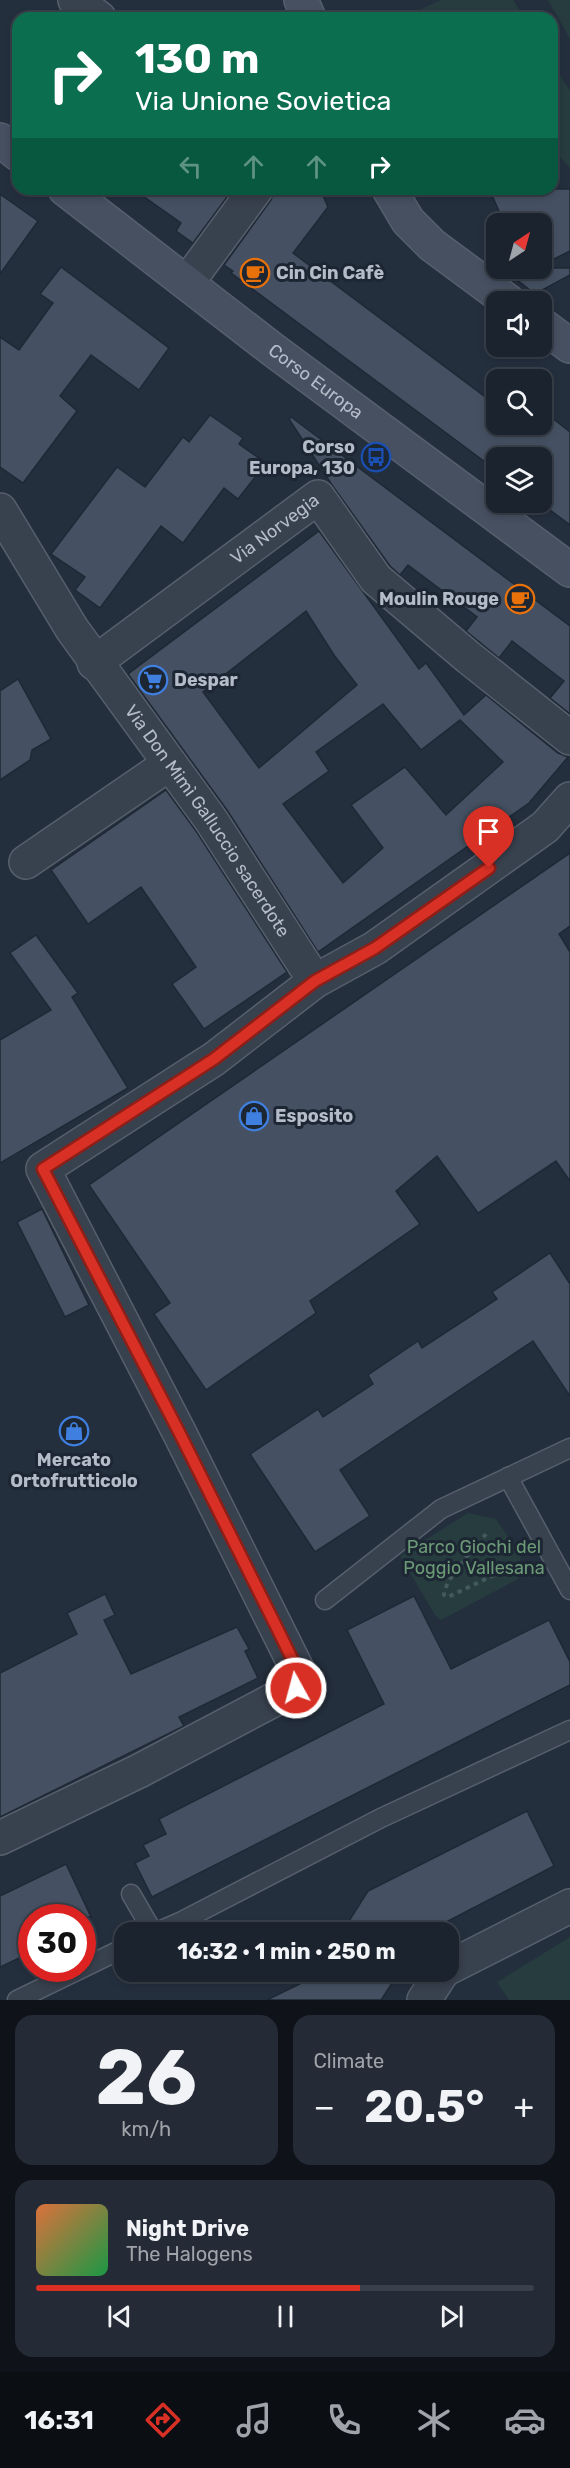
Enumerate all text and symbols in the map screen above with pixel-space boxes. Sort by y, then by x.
text: 130 m [135,34,260,84]
icon: right [36,36,114,114]
text: Via Unione Sovietica [135,85,391,117]
icon: left [174,150,207,183]
icon: ahead [237,150,270,183]
icon: ahead [300,150,333,183]
icon: right [363,150,396,183]
north arrow [486,213,552,279]
map controls [486,213,552,513]
cafe icon: Cin Cin Cafè [239,257,271,289]
place label: Cin Cin Cafè [276,262,384,284]
button: sound [486,291,552,357]
street label: Corso Europa [264,339,367,424]
button: search [486,369,552,435]
place label: Corso Europa, 130 [249,436,355,479]
bus stop icon: Corso Europa, 130 [360,441,392,473]
button: layers [486,447,552,513]
street label: Via Norvegia [226,489,323,569]
cafe icon: Moulin Rouge [504,583,536,615]
place label: Moulin Rouge [379,588,499,610]
supermarket icon: Despar [137,664,169,696]
place label: Despar [174,669,238,691]
street label: Via Don Mimì Galluccio sacerdote [120,701,295,941]
pin [463,806,514,868]
icon: arrive [472,815,505,848]
shop icon: Esposito [238,1100,270,1132]
place label: Esposito [275,1105,353,1127]
shop icon: Mercato Ortofrutticolo [58,1415,90,1447]
place label: Mercato Ortofrutticolo [10,1449,138,1492]
park label: Parco Giochi del Poggio Vallesana [403,1536,545,1579]
position arrow [264,1656,328,1720]
speed limit sign: 30 [18,1904,96,1982]
text: 16:32 · 1 min · 250 m [177,1938,396,1965]
text: 26 [96,2031,197,2124]
text: Climate [314,2049,384,2073]
text: 20.5° [364,2080,484,2133]
text: − [314,2087,335,2126]
text: + [513,2087,534,2126]
text: km/h [121,2117,171,2141]
text: Night Drive [126,2215,249,2242]
text: The Halogens [126,2242,253,2266]
icon: previous [103,2300,136,2333]
icon: pause [269,2300,302,2333]
icon: next [435,2300,468,2333]
icon: directions [142,2399,184,2441]
icon: music [233,2399,275,2441]
icon: phone [323,2399,365,2441]
icon: climate [413,2399,455,2441]
icon: car [504,2399,546,2441]
text: 16:31 [24,2404,94,2436]

